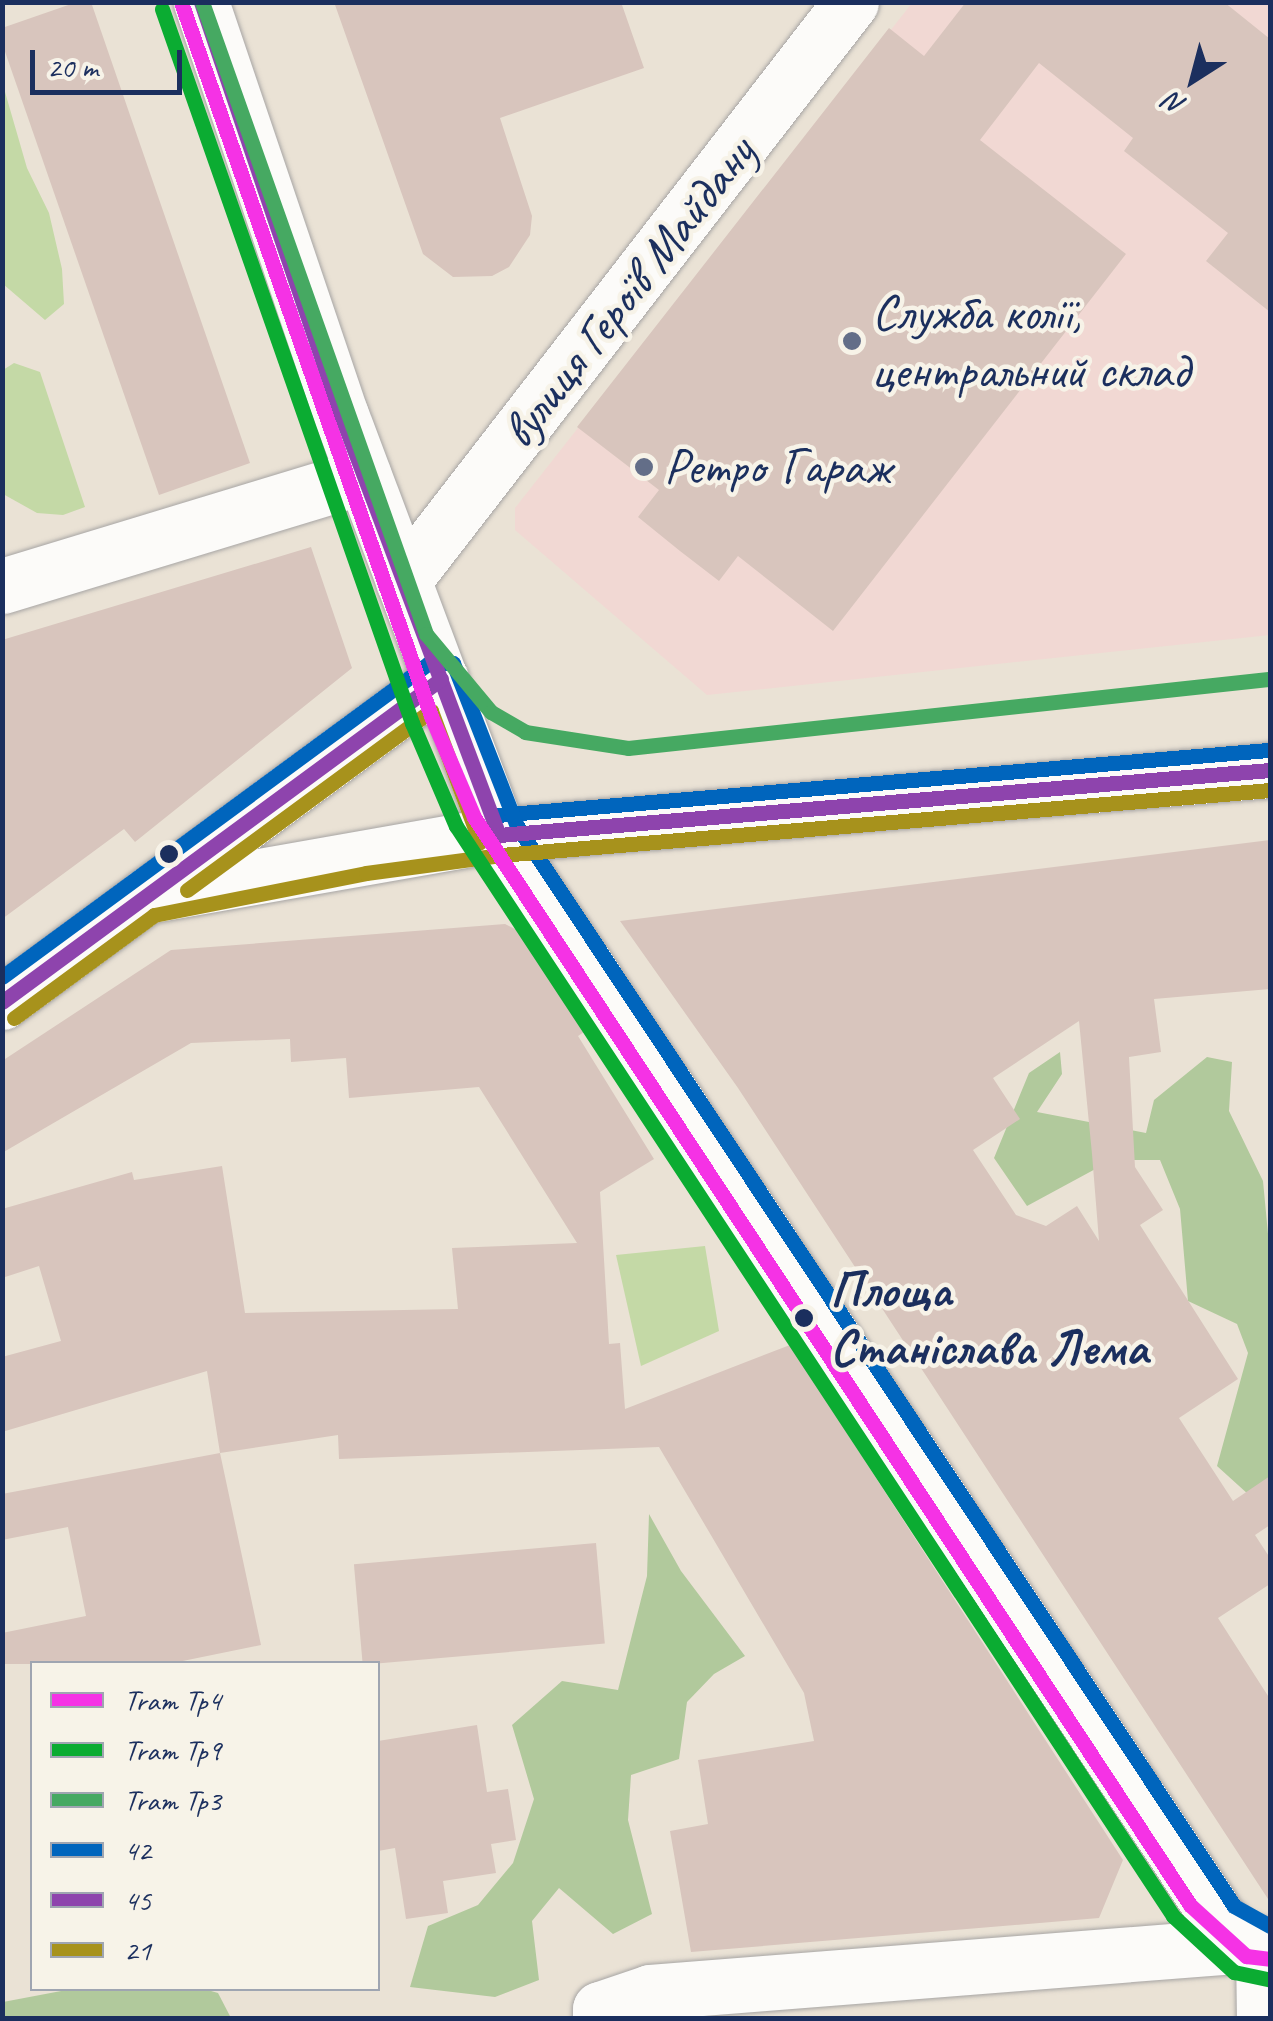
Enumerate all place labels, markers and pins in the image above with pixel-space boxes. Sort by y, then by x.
place label: Служба колії, центральний склад [872,282,1189,400]
marker: Служба колії, центральний склад [841,330,863,352]
place label: Ретро Гараж [664,437,875,497]
marker: Ретро Гараж [633,456,655,478]
unlabelled marker [159,844,179,864]
place label: Площа Станіслава Лема [830,1259,1145,1376]
marker: Площа Станіслава Лема [787,1301,821,1335]

